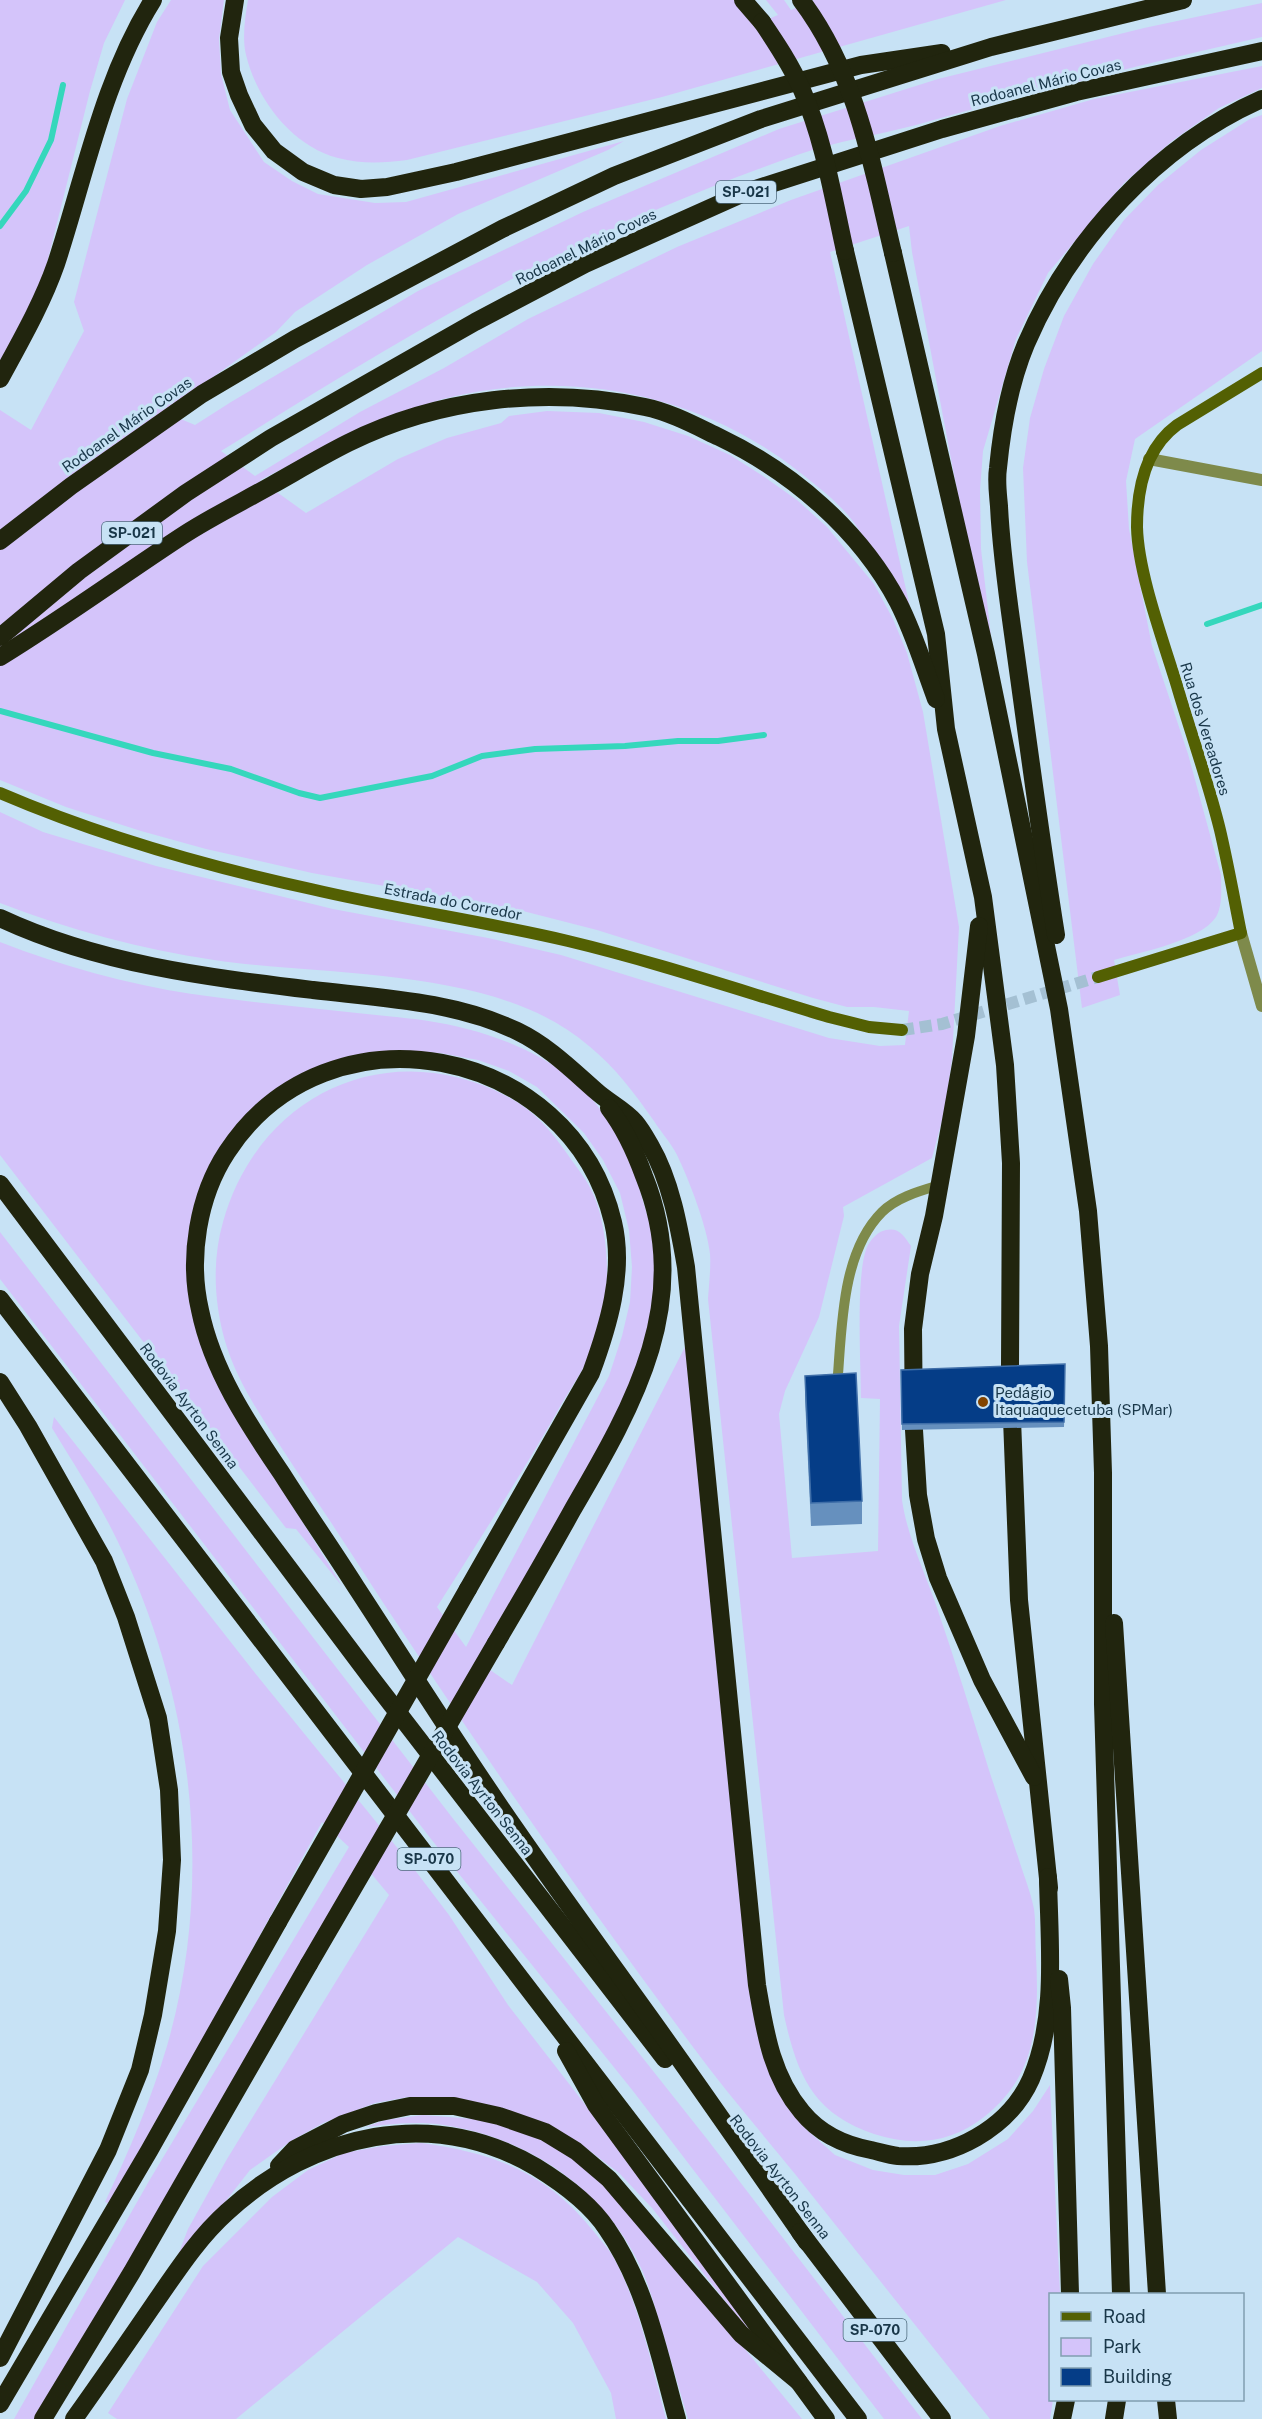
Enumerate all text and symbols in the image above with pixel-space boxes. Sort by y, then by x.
street label: Rodoanel Mário Covas [969,56,1123,109]
road number: SP-021 [716,181,776,203]
street label: Rodoanel Mário Covas [513,205,659,288]
street label: Rodoanel Mário Covas [59,373,195,476]
road number: SP-021 [102,522,162,544]
street label: Rua dos Vereadores [1177,660,1234,797]
street label: Estrada do Corredor [383,880,524,923]
street label: Rodovia Ayrton Senna [137,1340,242,1472]
place label: Pedágio Itaquaquecetuba (SPMar) [995,1384,1173,1418]
marker: Pedágio Itaquaquecetuba (SPMar) [976,1395,990,1409]
street label: Rodovia Ayrton Senna [429,1727,536,1858]
road number: SP-070 [398,1848,460,1870]
street label: Rodovia Ayrton Senna [727,2111,834,2242]
legend [1049,2293,1244,2401]
text: Road [1103,2306,1146,2327]
road number: SP-070 [844,2319,906,2341]
text: Park [1103,2336,1141,2357]
text: Building [1103,2366,1172,2387]

